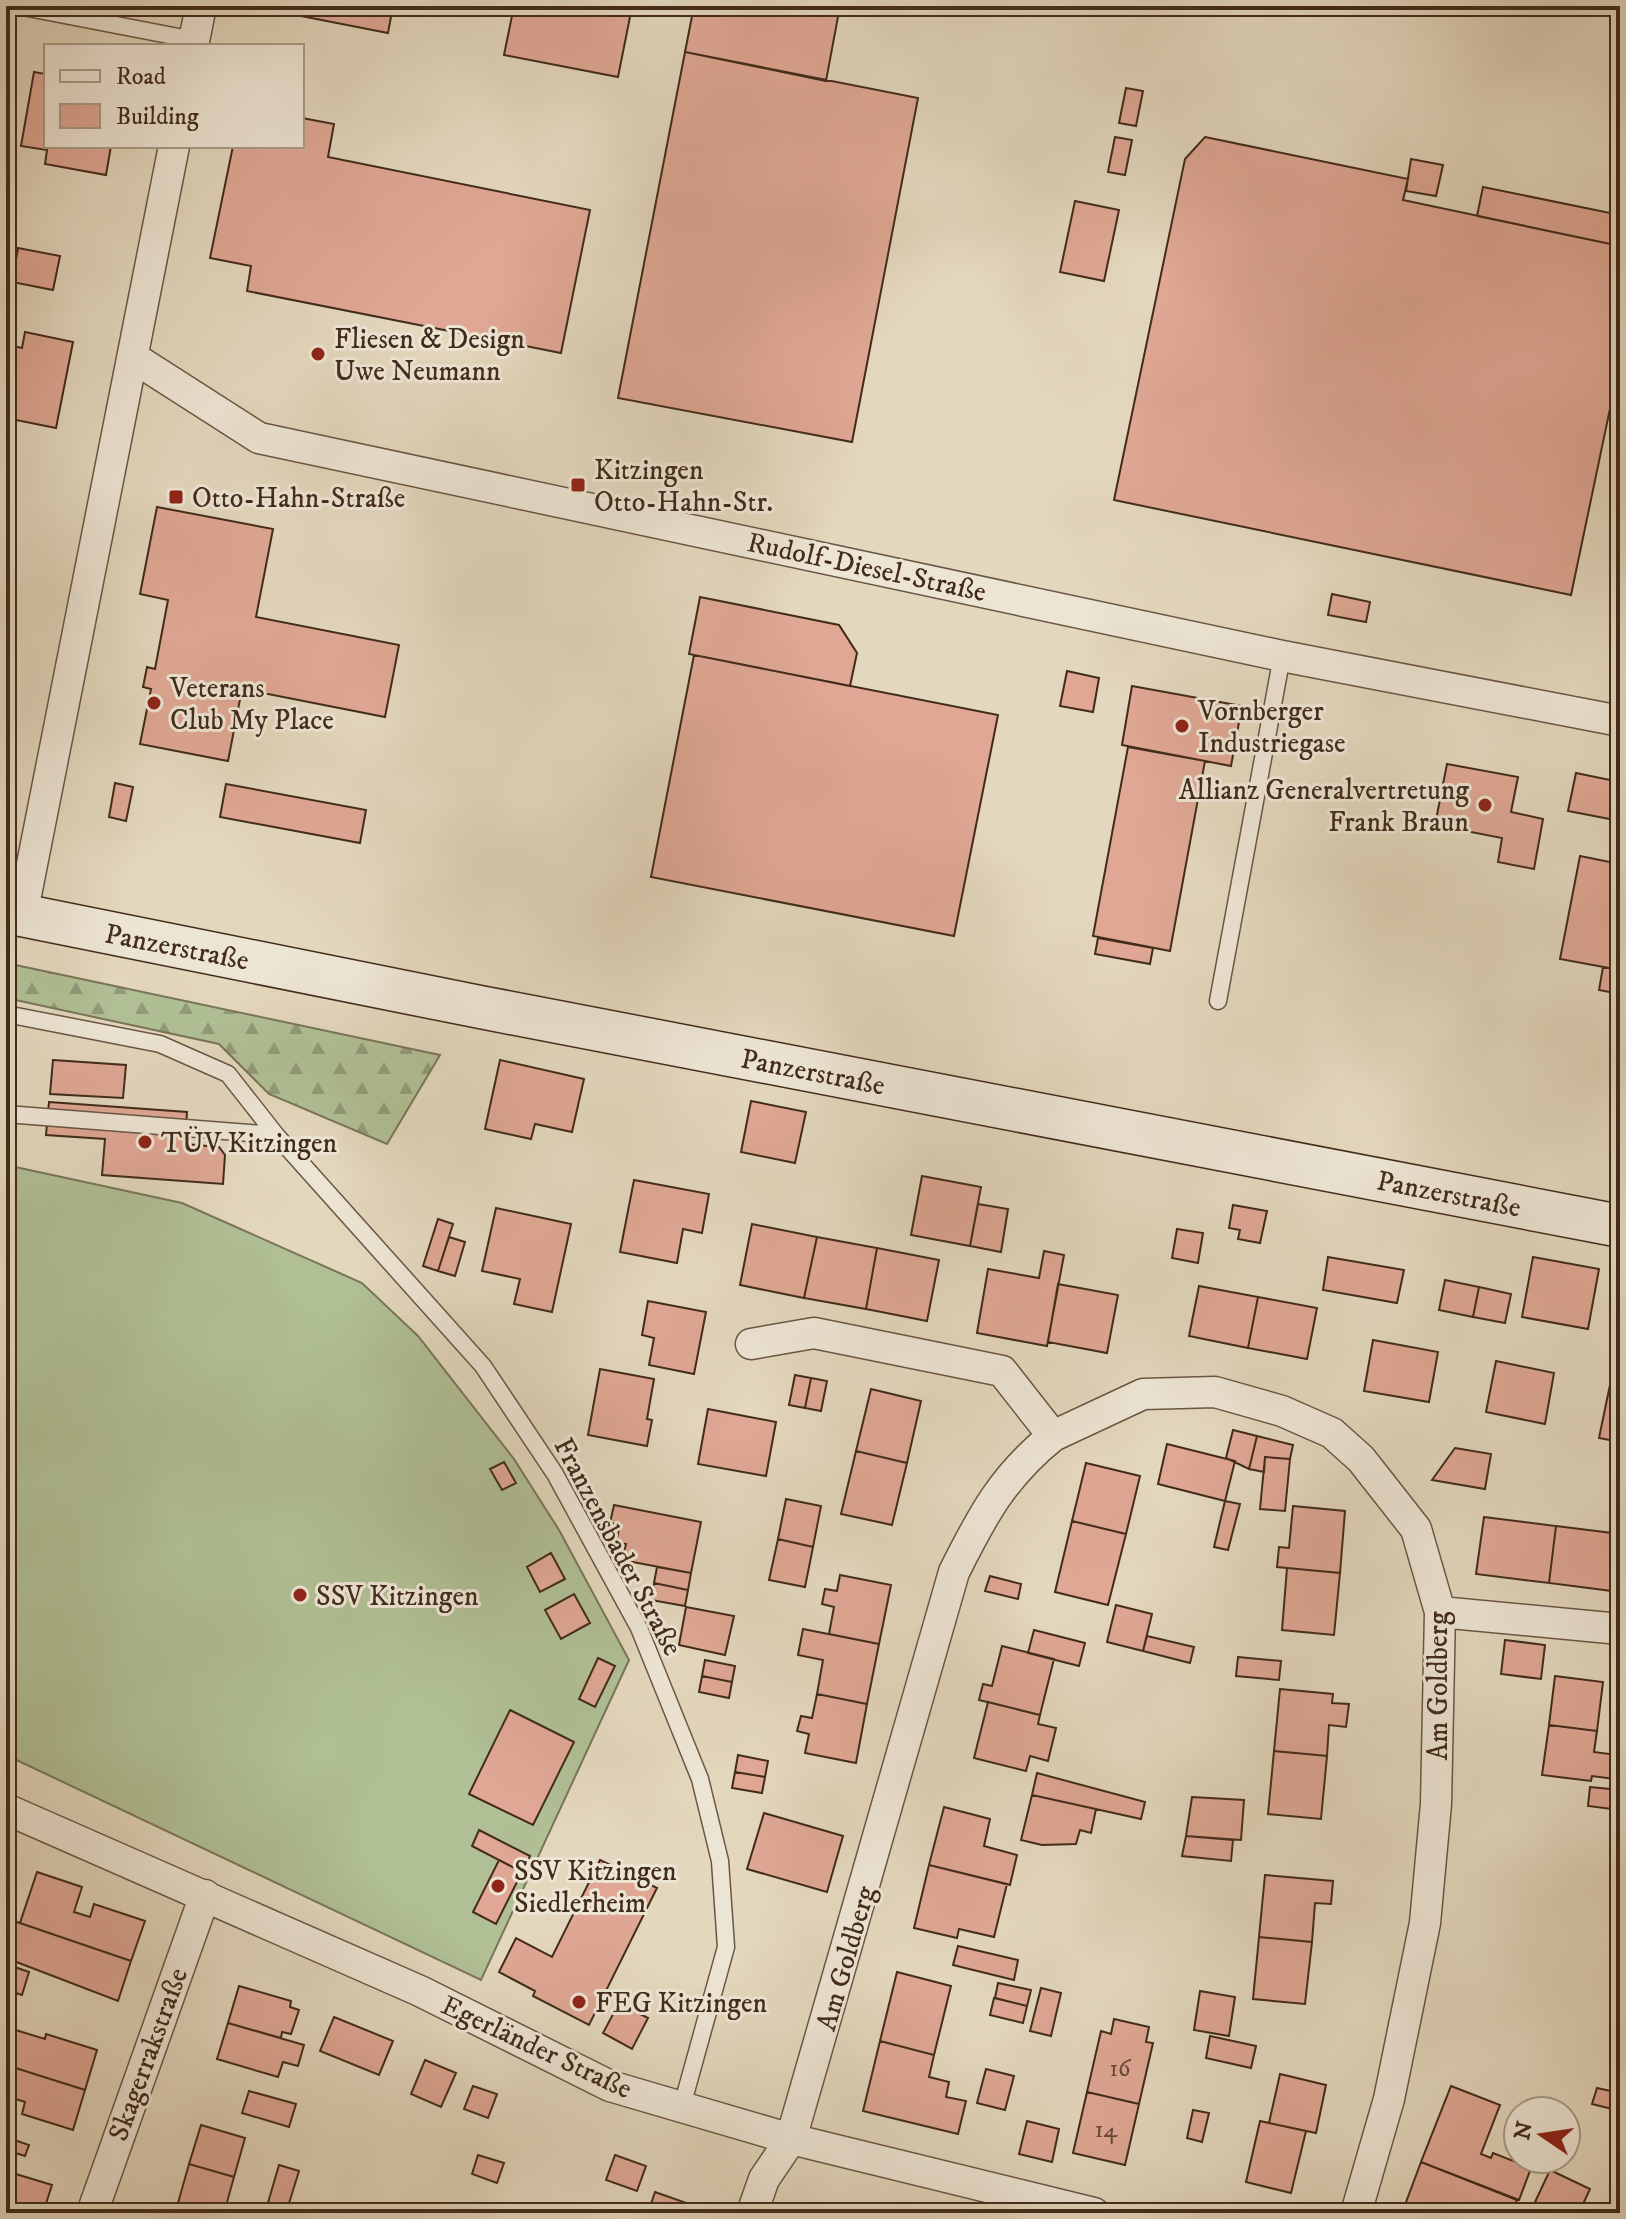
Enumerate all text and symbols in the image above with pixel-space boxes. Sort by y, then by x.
legend [44,44,304,148]
text: Road [116,62,166,92]
text: Building [116,102,199,132]
place label: Fliesen & Design Uwe Neumann [334,322,525,389]
marker: Fliesen & Design Uwe Neumann [309,345,327,363]
place label: Kitzingen Otto-Hahn-Str. [594,453,773,520]
marker: Kitzingen Otto-Hahn-Str. [569,476,587,494]
place label: Otto-Hahn-Straße [192,481,405,516]
marker: Otto-Hahn-Straße [167,488,185,506]
street label: Rudolf-Diesel-Straße [744,525,989,610]
place label: Veterans Club My Place [169,671,334,738]
marker: Veterans Club My Place [145,694,163,712]
place label: Vornberger Industriegase [1197,694,1346,761]
marker: Vornberger Industriegase [1173,717,1191,735]
place label: Allianz Generalvertretung Frank Braun [1179,773,1469,840]
marker: Allianz Generalvertretung Frank Braun [1476,796,1494,814]
street label: Panzerstraße [102,916,252,979]
street label: Panzerstraße [738,1041,888,1104]
place label: TÜV Kitzingen [161,1126,338,1161]
marker: TÜV Kitzingen [136,1133,154,1151]
street label: Panzerstraße [1374,1163,1524,1226]
street label: Franzensbader Straße [545,1432,690,1662]
place label: SSV Kitzingen [316,1579,479,1614]
marker: SSV Kitzingen [291,1586,309,1604]
street label: Am Goldberg [1421,1611,1456,1761]
place label: SSV Kitzingen Siedlerheim [514,1854,677,1921]
marker: SSV Kitzingen Siedlerheim [489,1877,507,1895]
street label: Am Goldberg [809,1882,884,2035]
street label: Skagerrakstraße [101,1963,196,2146]
place label: FEG Kitzingen [595,1986,768,2021]
street label: Egerländer Straße [435,1988,637,2107]
marker: FEG Kitzingen [570,1993,588,2011]
house number: 16 [1109,2054,1132,2084]
north arrow [1502,2095,1582,2175]
house number: 14 [1095,2115,1118,2145]
text: N [1509,2119,1539,2143]

